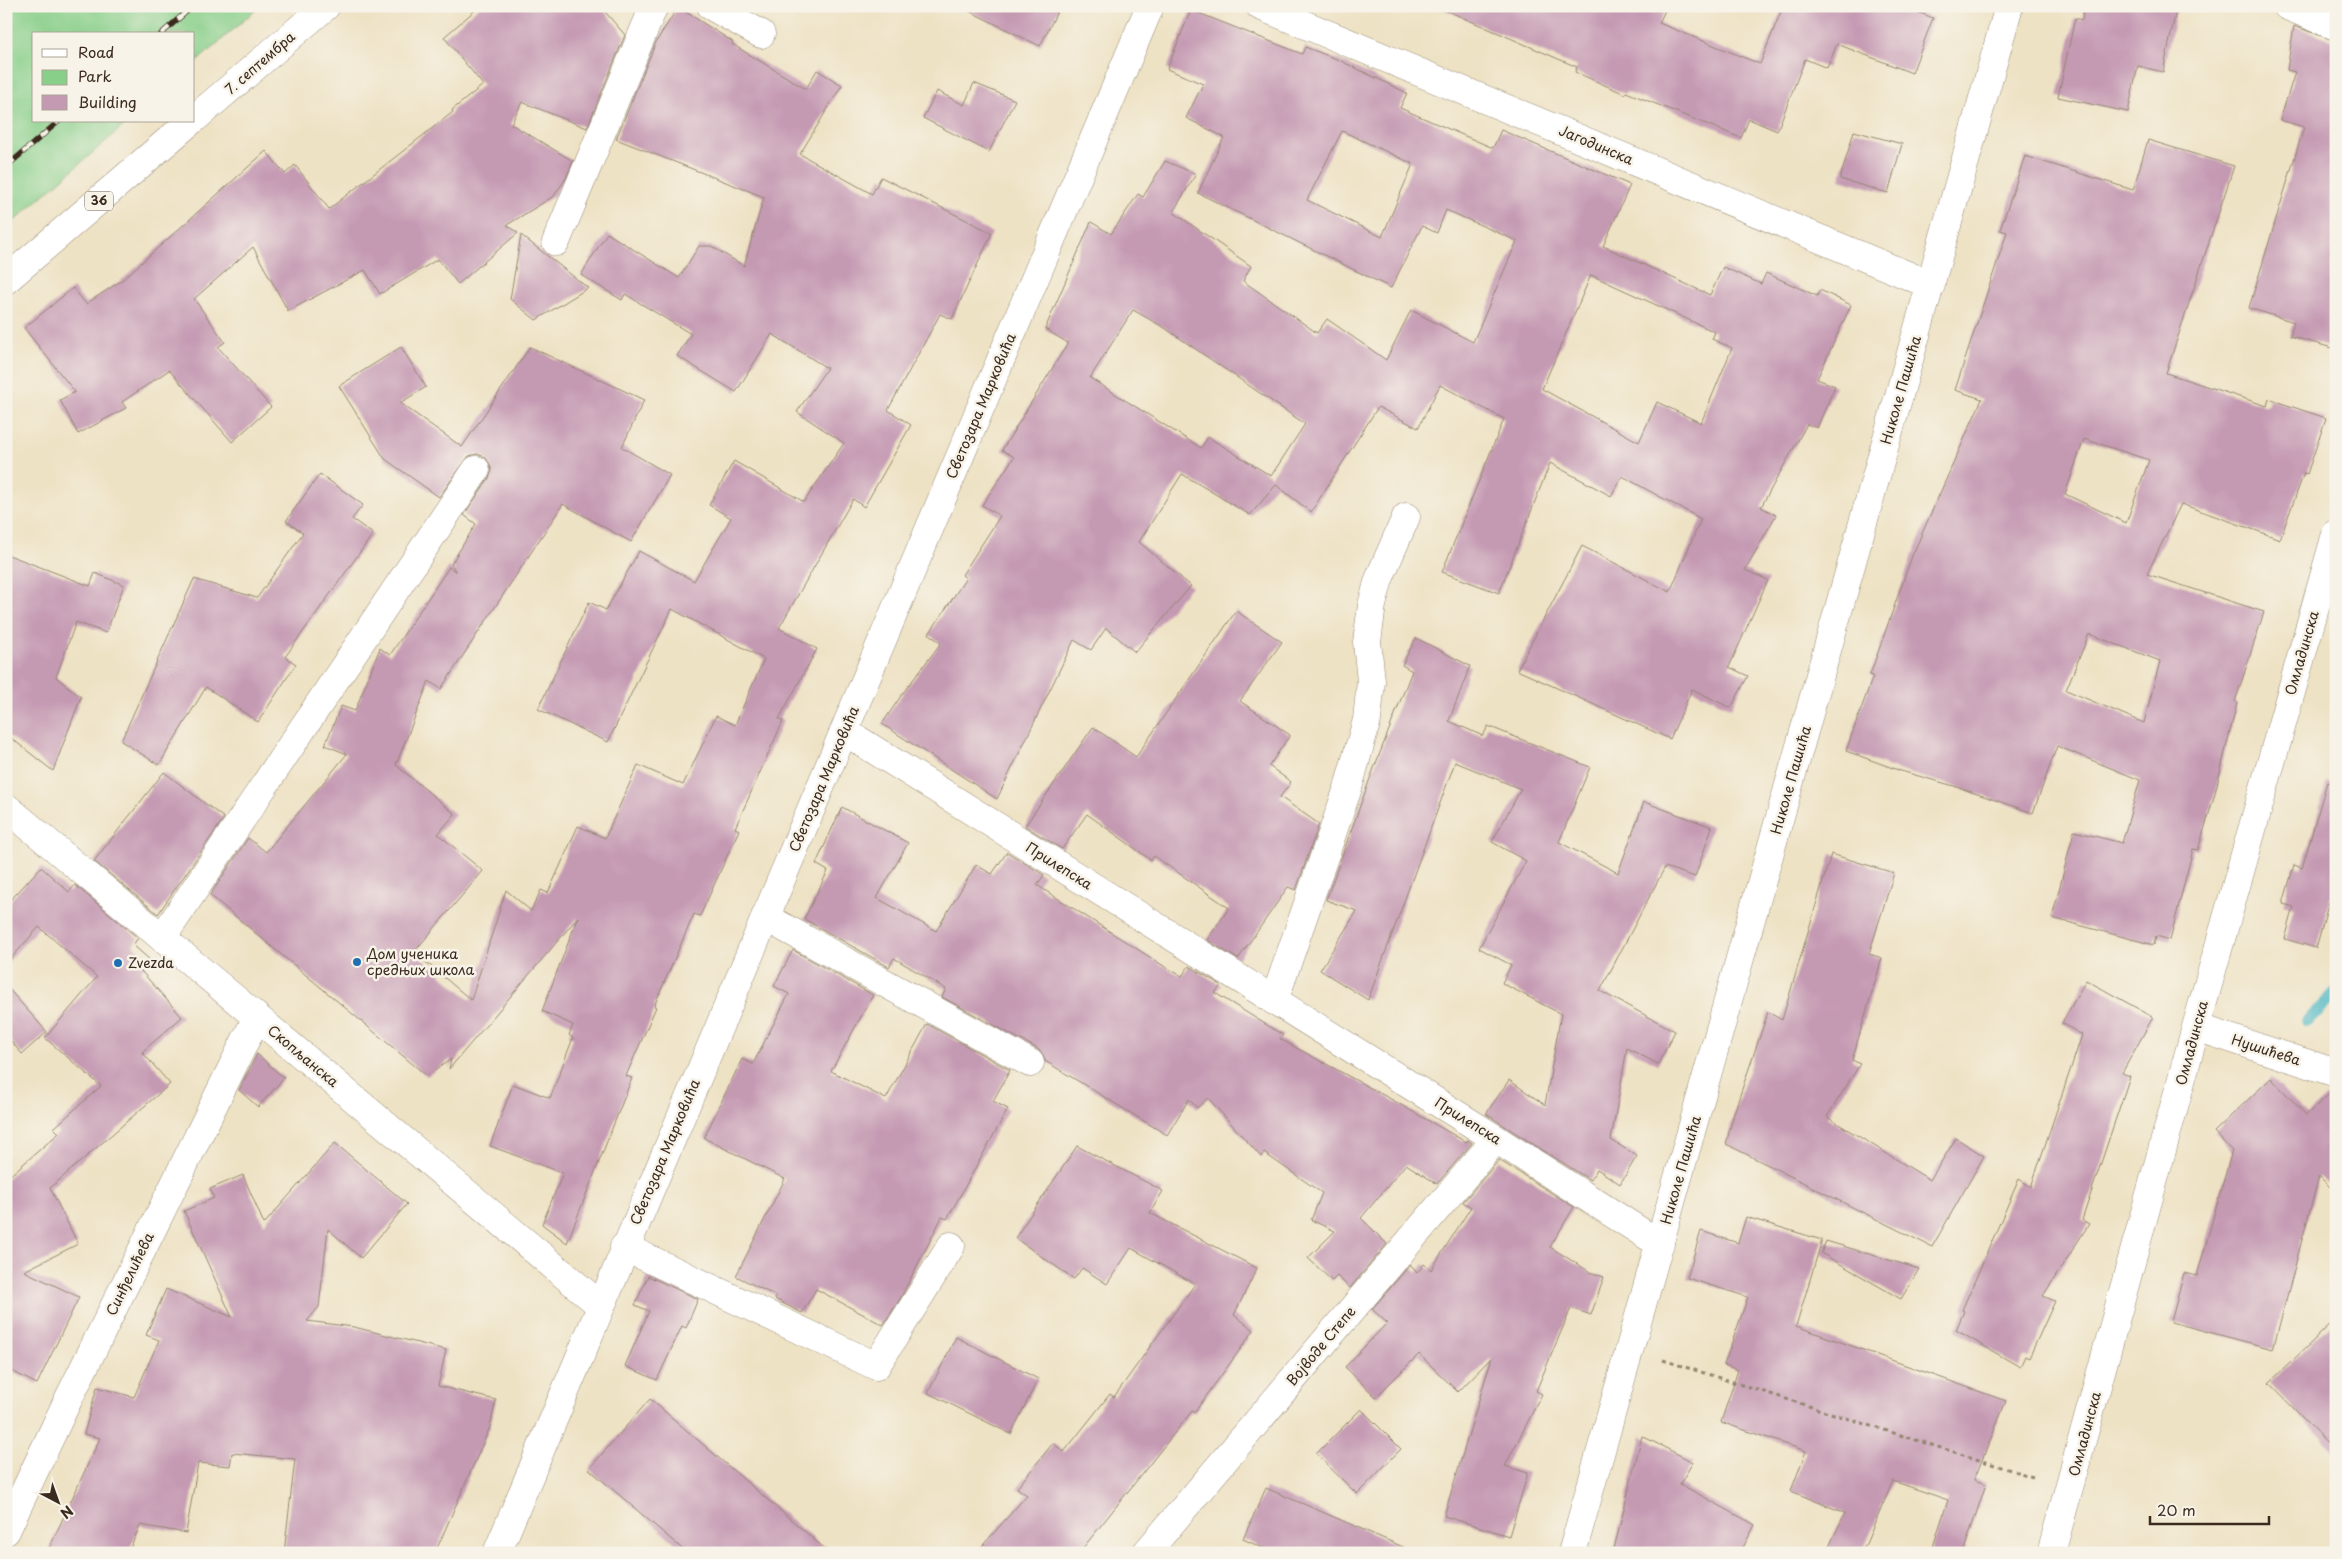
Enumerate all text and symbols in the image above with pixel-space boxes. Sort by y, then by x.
street label: 7. септембра [220,26,300,99]
legend [32,32,195,122]
text: Road [78,40,114,63]
text: Park [78,64,112,87]
text: Building [78,90,137,113]
street label: Јагодинска [1556,119,1637,170]
road number: 36 [85,192,113,210]
street label: Светозара Марковића [940,329,1021,482]
street label: Николе Пашића [1875,333,1926,447]
street label: Омладинска [2279,608,2324,698]
street label: Светозара Марковића [783,702,864,855]
street label: Николе Пашића [1765,723,1816,837]
street label: Прилепска [1022,837,1097,895]
place label: Дом ученика средњих школа [366,943,475,980]
place label: Zvezda [128,952,174,973]
marker: Дом ученика средњих школа [351,956,363,968]
marker: Zvezda [112,957,124,969]
street label: Омладинска [2170,998,2213,1088]
street label: Скопљанска [263,1020,344,1092]
street label: Нушићева [2229,1028,2304,1071]
street label: Светозара Марковића [624,1075,705,1228]
street label: Прилепска [1431,1092,1506,1150]
street label: Николе Пашића [1655,1113,1706,1227]
street label: Синђелићева [100,1228,159,1319]
street label: Војводе Степе [1281,1301,1360,1390]
street label: Омладинска [2063,1389,2106,1479]
north arrow [32,1476,82,1526]
scale bar [2150,1494,2268,1526]
text: 20 m [2157,1498,2196,1521]
text: N [56,1501,78,1524]

